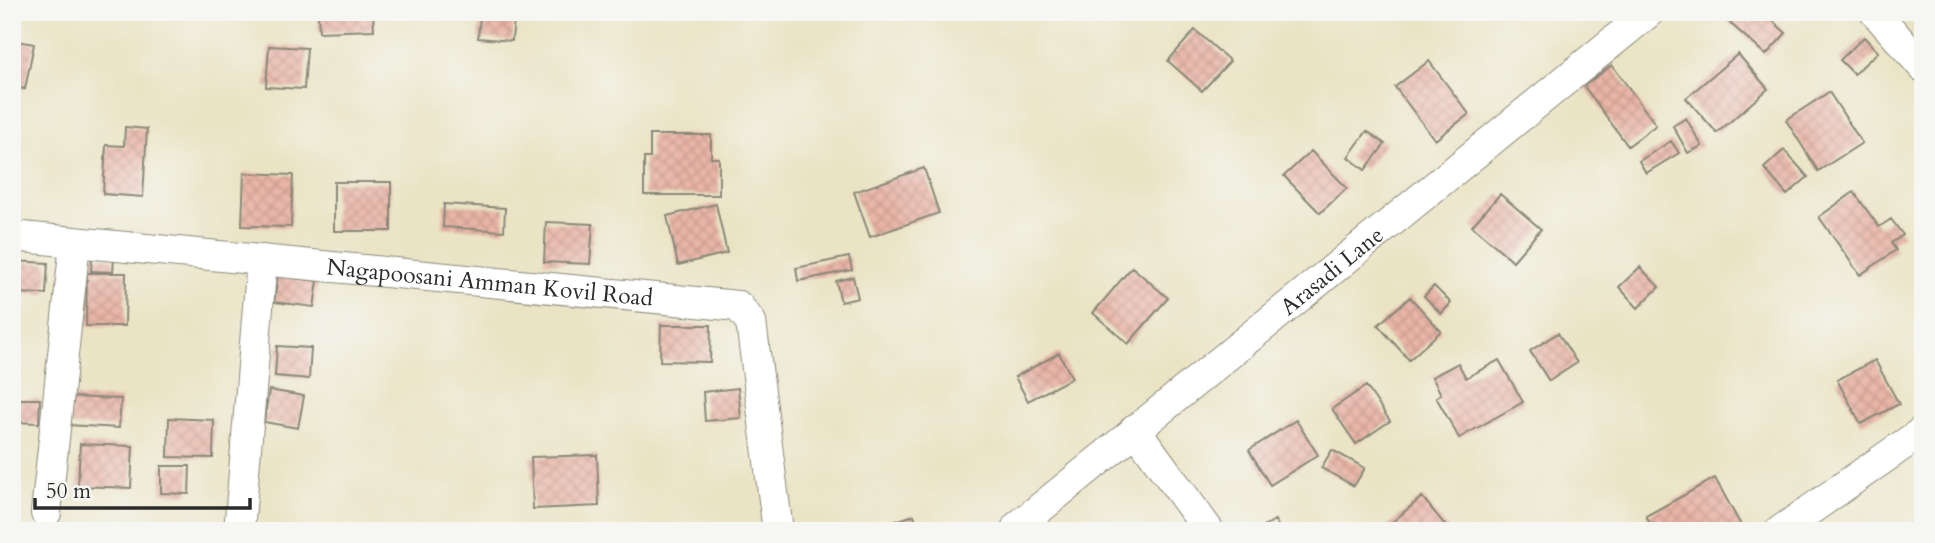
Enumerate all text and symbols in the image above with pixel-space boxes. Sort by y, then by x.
street label: Arasadi Lane [1274,220,1390,322]
street label: Nagapoosani Amman Kovil Road [325,251,655,314]
scale bar [35,466,250,510]
text: 50 m [46,477,91,506]

